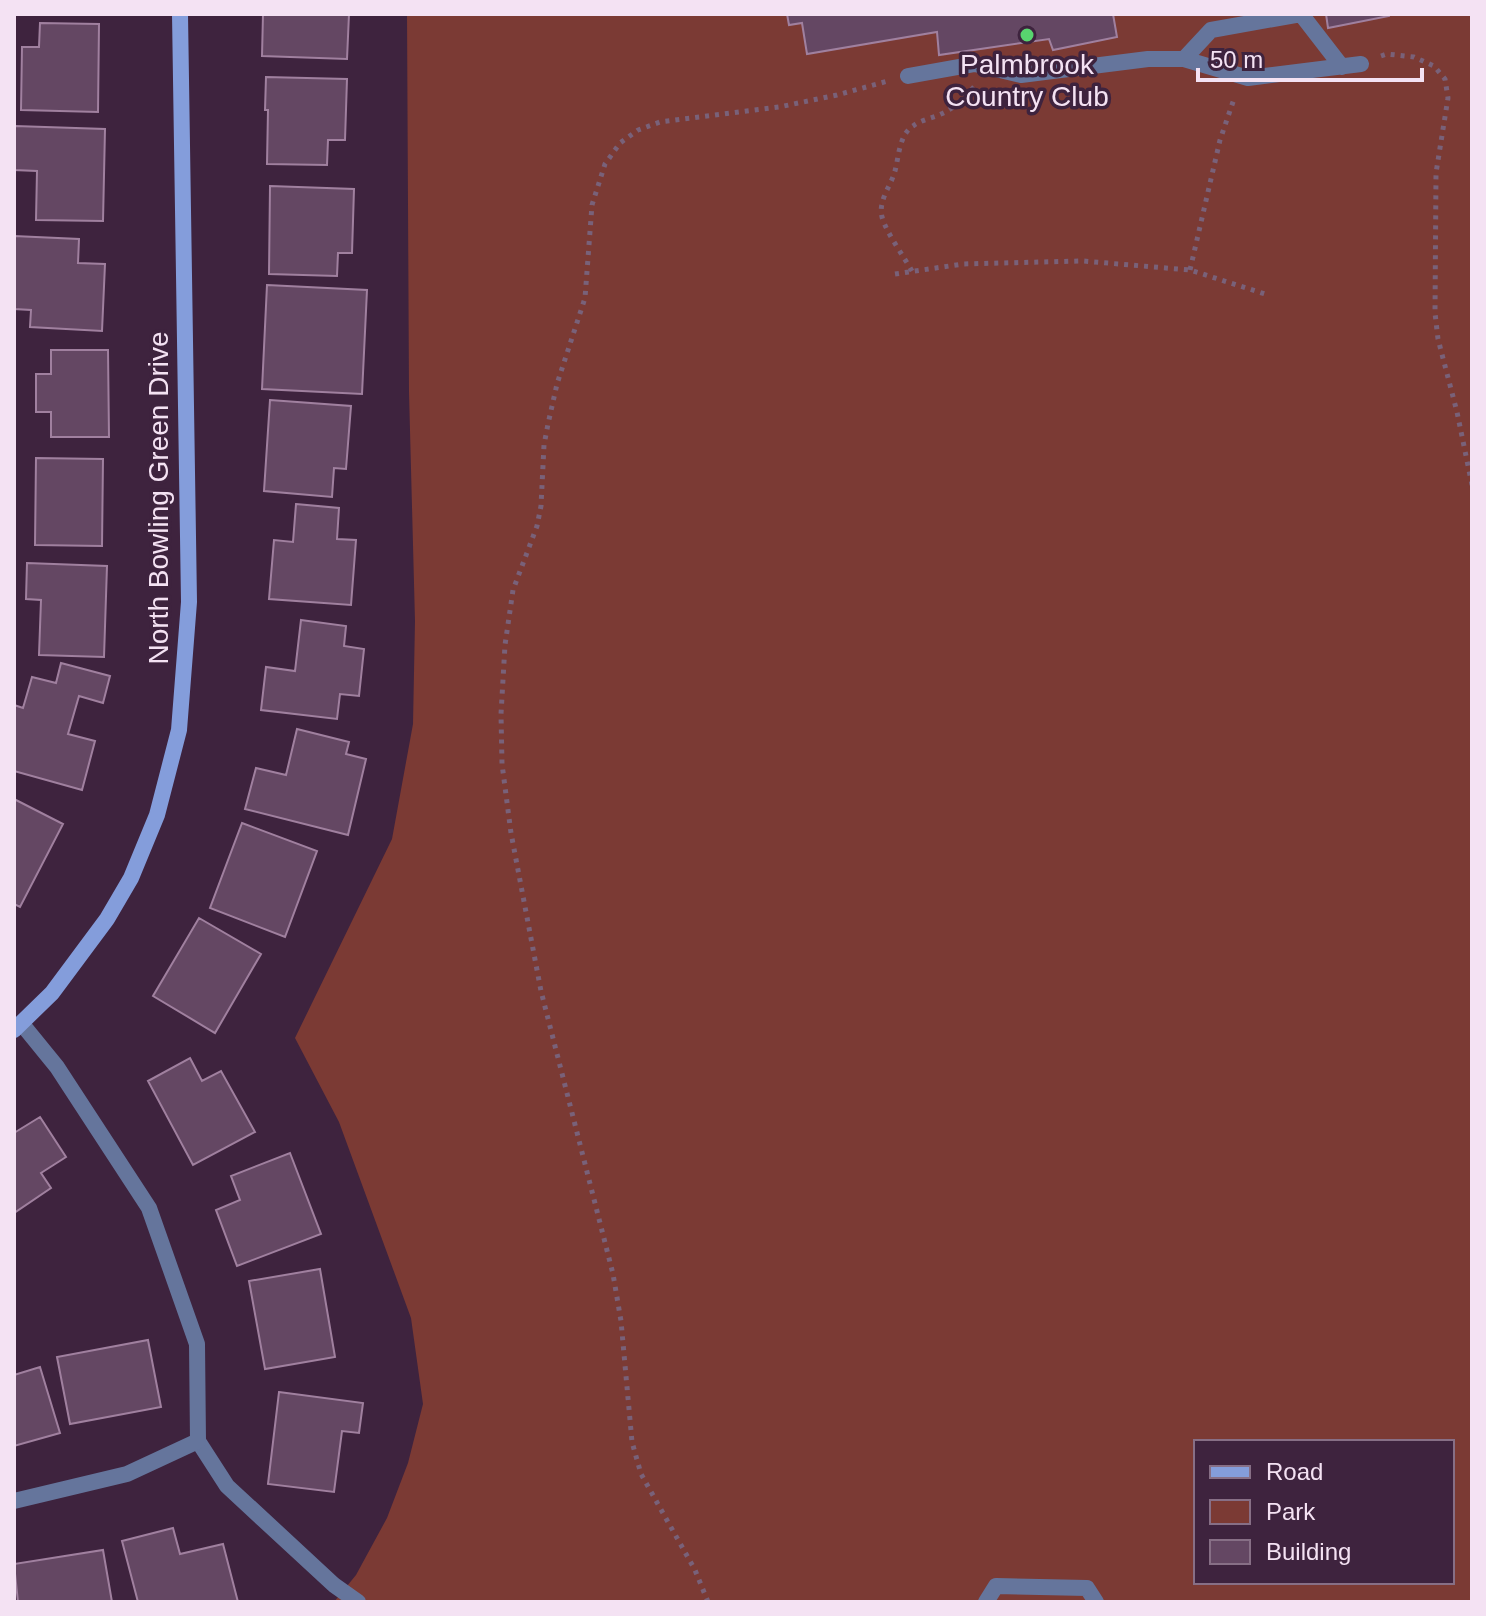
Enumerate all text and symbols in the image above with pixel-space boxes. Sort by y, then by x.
marker: Palmbrook Country Club [1018,26,1036,44]
scale bar [1198,32,1422,82]
text: 50 m [1210,46,1263,73]
place label: Palmbrook Country Club [945,49,1109,112]
street label: North Bowling Green Drive [143,331,174,665]
legend [1194,1440,1454,1584]
text: Road [1266,1458,1323,1485]
text: Park [1266,1498,1316,1525]
text: Building [1266,1538,1351,1565]

